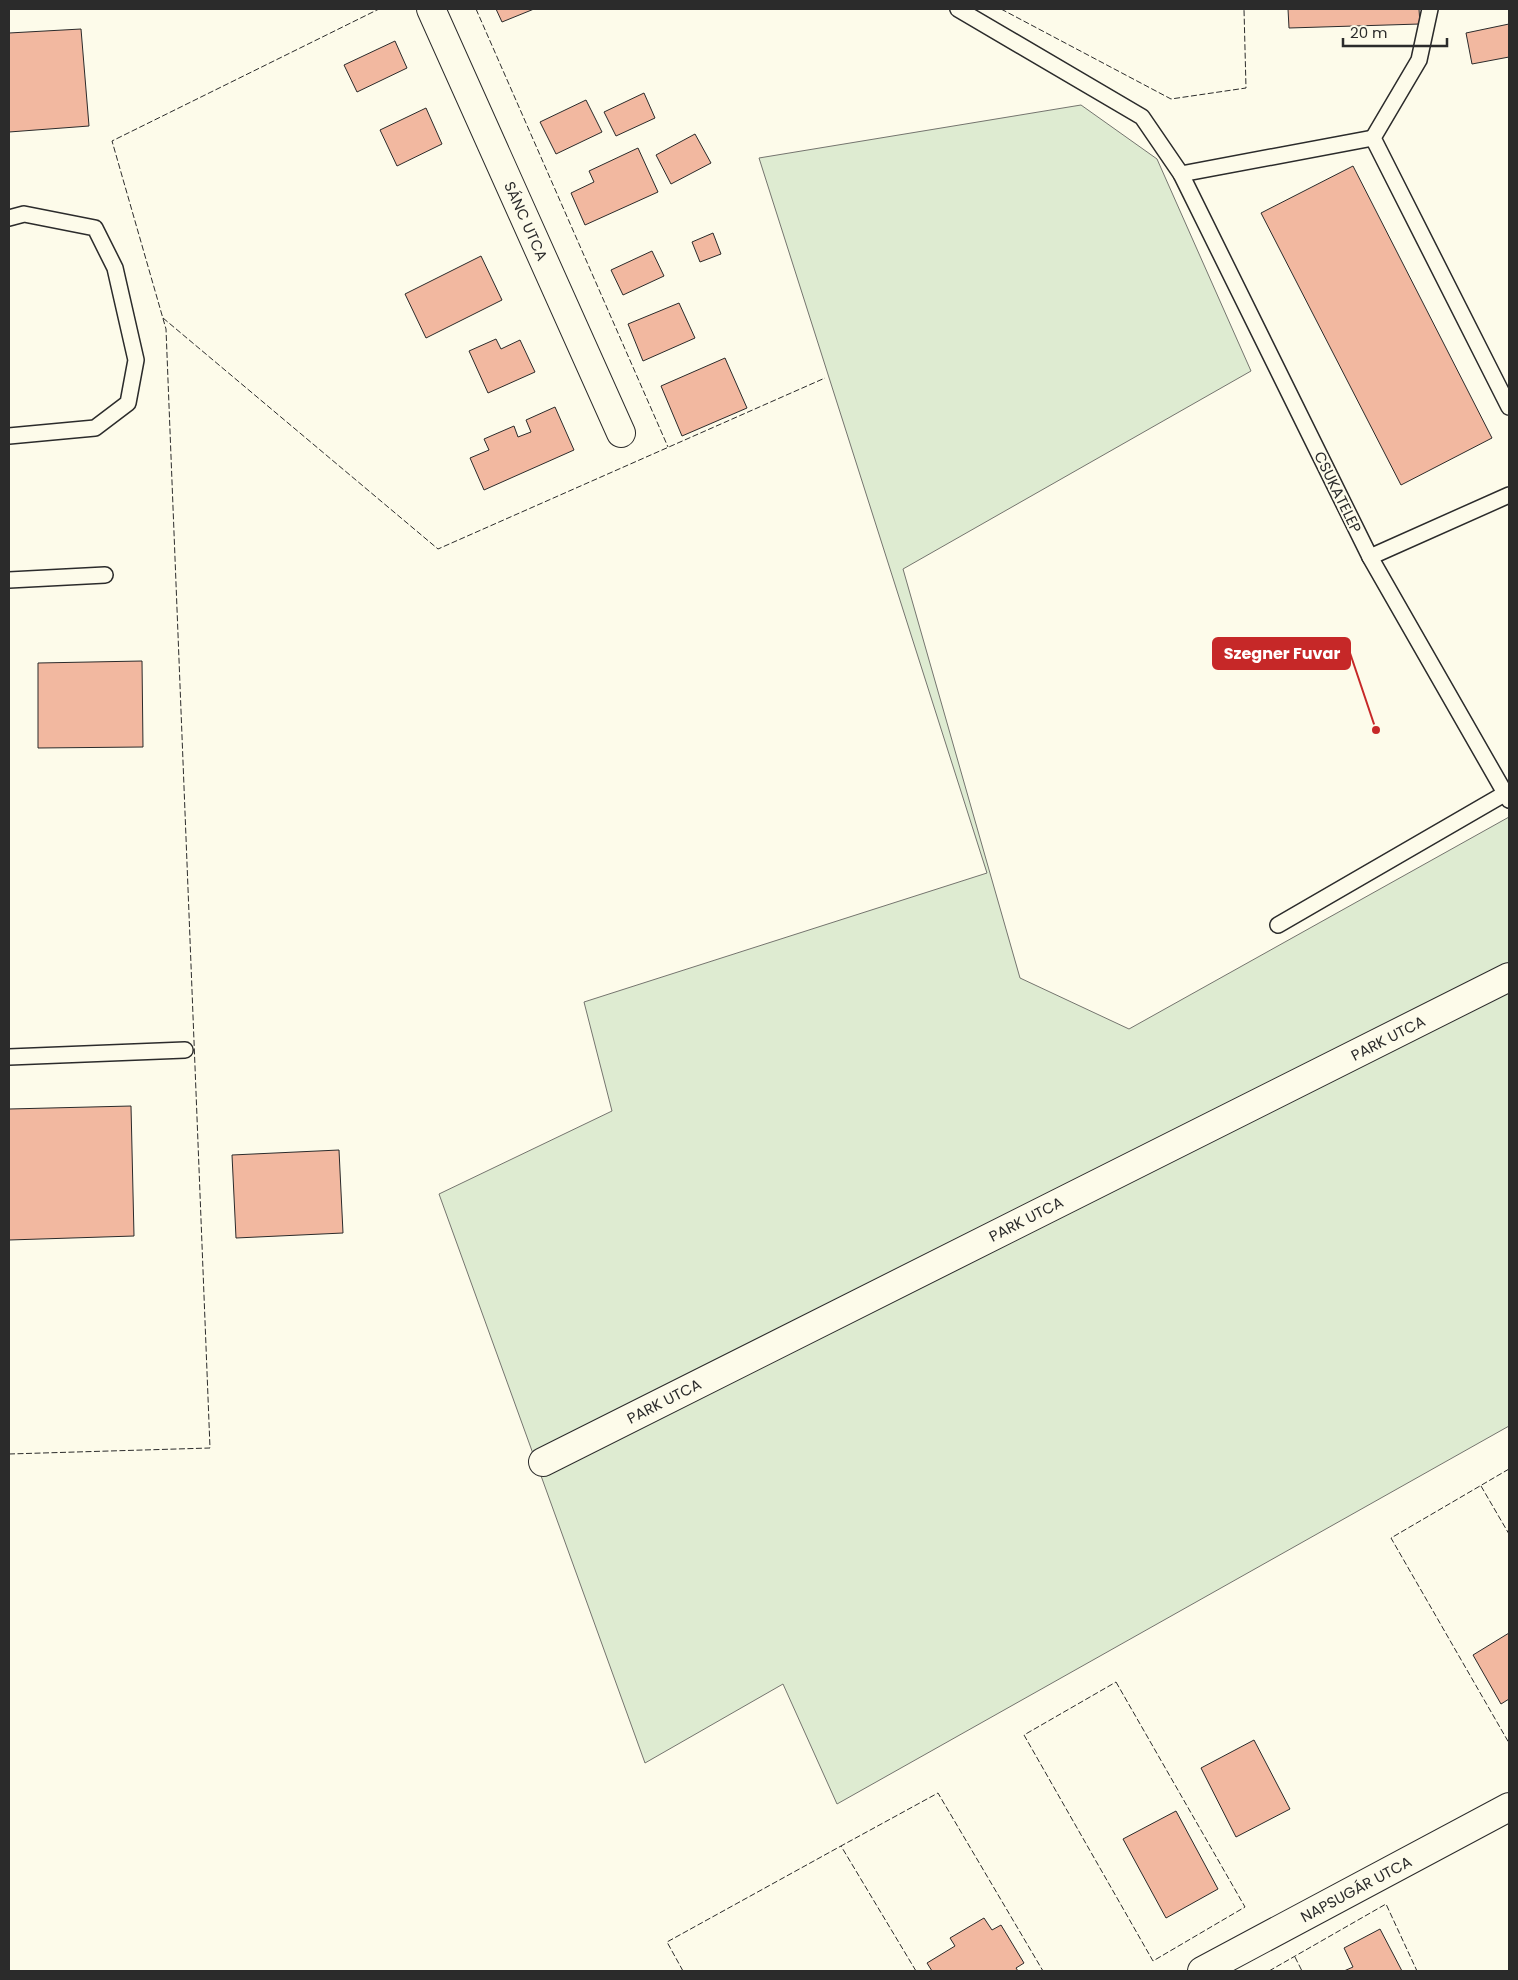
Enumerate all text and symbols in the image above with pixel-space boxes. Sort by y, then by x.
scale bar [1343,15,1447,47]
text: 20 m [1350,22,1388,43]
street label: SÁNC UTCA [499,178,553,264]
street label: CSUKATELEP [1309,448,1367,537]
callout: Szegner Fuvar [1213,638,1350,669]
text: Szegner Fuvar [1224,642,1340,665]
street label: PARK UTCA [1347,1010,1429,1066]
street label: PARK UTCA [985,1191,1067,1247]
street label: PARK UTCA [623,1373,705,1429]
street label: NAPSUGÁR UTCA [1297,1851,1415,1927]

